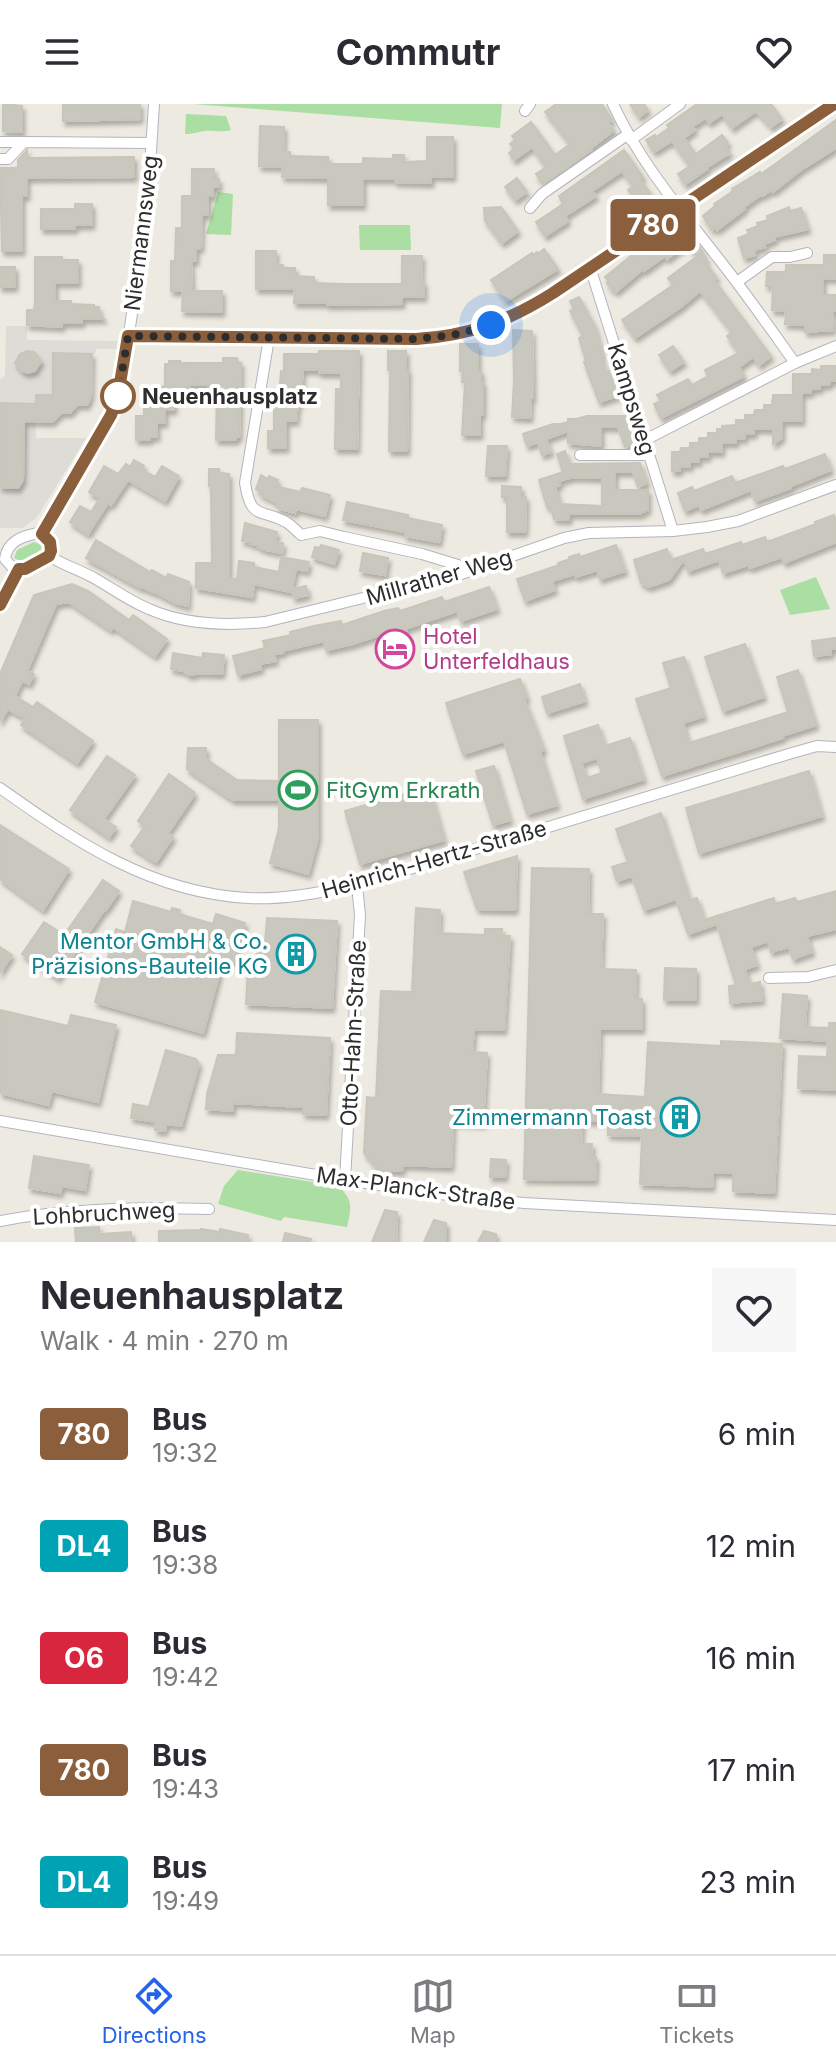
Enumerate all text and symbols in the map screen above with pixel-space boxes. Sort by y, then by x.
icon: menu [40,30,84,74]
text: Commutr [336,30,500,74]
icon: heart [752,30,796,74]
street label: Niermannsweg [119,154,163,312]
line badge: 780 [607,199,699,251]
text: 780 [627,208,680,242]
your location [471,305,511,345]
street label: Kampsweg [603,340,661,458]
marker: Neuenhausplatz [101,379,135,413]
place label: Neuenhausplatz [142,383,318,409]
street label: Millrather Weg [363,544,515,610]
place label: Hotel Unterfeldhaus [423,623,570,674]
hotel icon: Hotel Unterfeldhaus [374,628,416,670]
sports icon: FitGym Erkrath [277,769,319,811]
place label: FitGym Erkrath [326,777,481,803]
street label: Heinrich-Hertz-Straße [319,814,549,904]
place label: Mentor GmbH & Co. Präzisions-Bauteile KG [31,928,268,979]
building icon: Mentor GmbH & Co. Präzisions-Bauteile KG [275,933,317,975]
street label: Otto-Hahn-Straße [335,939,371,1127]
building icon: Zimmermann Toast [659,1096,701,1138]
place label: Zimmermann Toast [452,1104,652,1130]
street label: Max-Planck-Straße [315,1161,517,1215]
street label: Lohbruchweg [32,1196,176,1230]
button: heart [712,1268,796,1352]
text: Neuenhausplatz [40,1272,344,1318]
text: Walk · 4 min · 270 m [40,1325,289,1356]
text: Bus [152,1401,207,1437]
text: 6 min [718,1416,796,1452]
text: 780 [58,1417,111,1451]
text: 19:32 [152,1437,218,1468]
text: Bus [152,1513,207,1549]
text: 12 min [706,1528,796,1564]
text: DL4 [57,1529,112,1563]
text: 19:38 [152,1549,218,1580]
text: Bus [152,1625,207,1661]
text: 16 min [705,1640,796,1676]
text: O6 [64,1641,104,1675]
text: 19:42 [152,1661,219,1692]
text: Bus [152,1737,207,1773]
text: 17 min [707,1752,796,1788]
text: 780 [58,1753,111,1787]
text: 19:43 [152,1773,219,1804]
text: Bus [152,1849,207,1885]
text: 23 min [699,1864,796,1900]
text: DL4 [57,1865,112,1899]
text: 19:49 [152,1885,219,1916]
tab: Directions [102,1974,207,2048]
tab: Map [410,1974,456,2048]
tab: Tickets [659,1974,734,2048]

